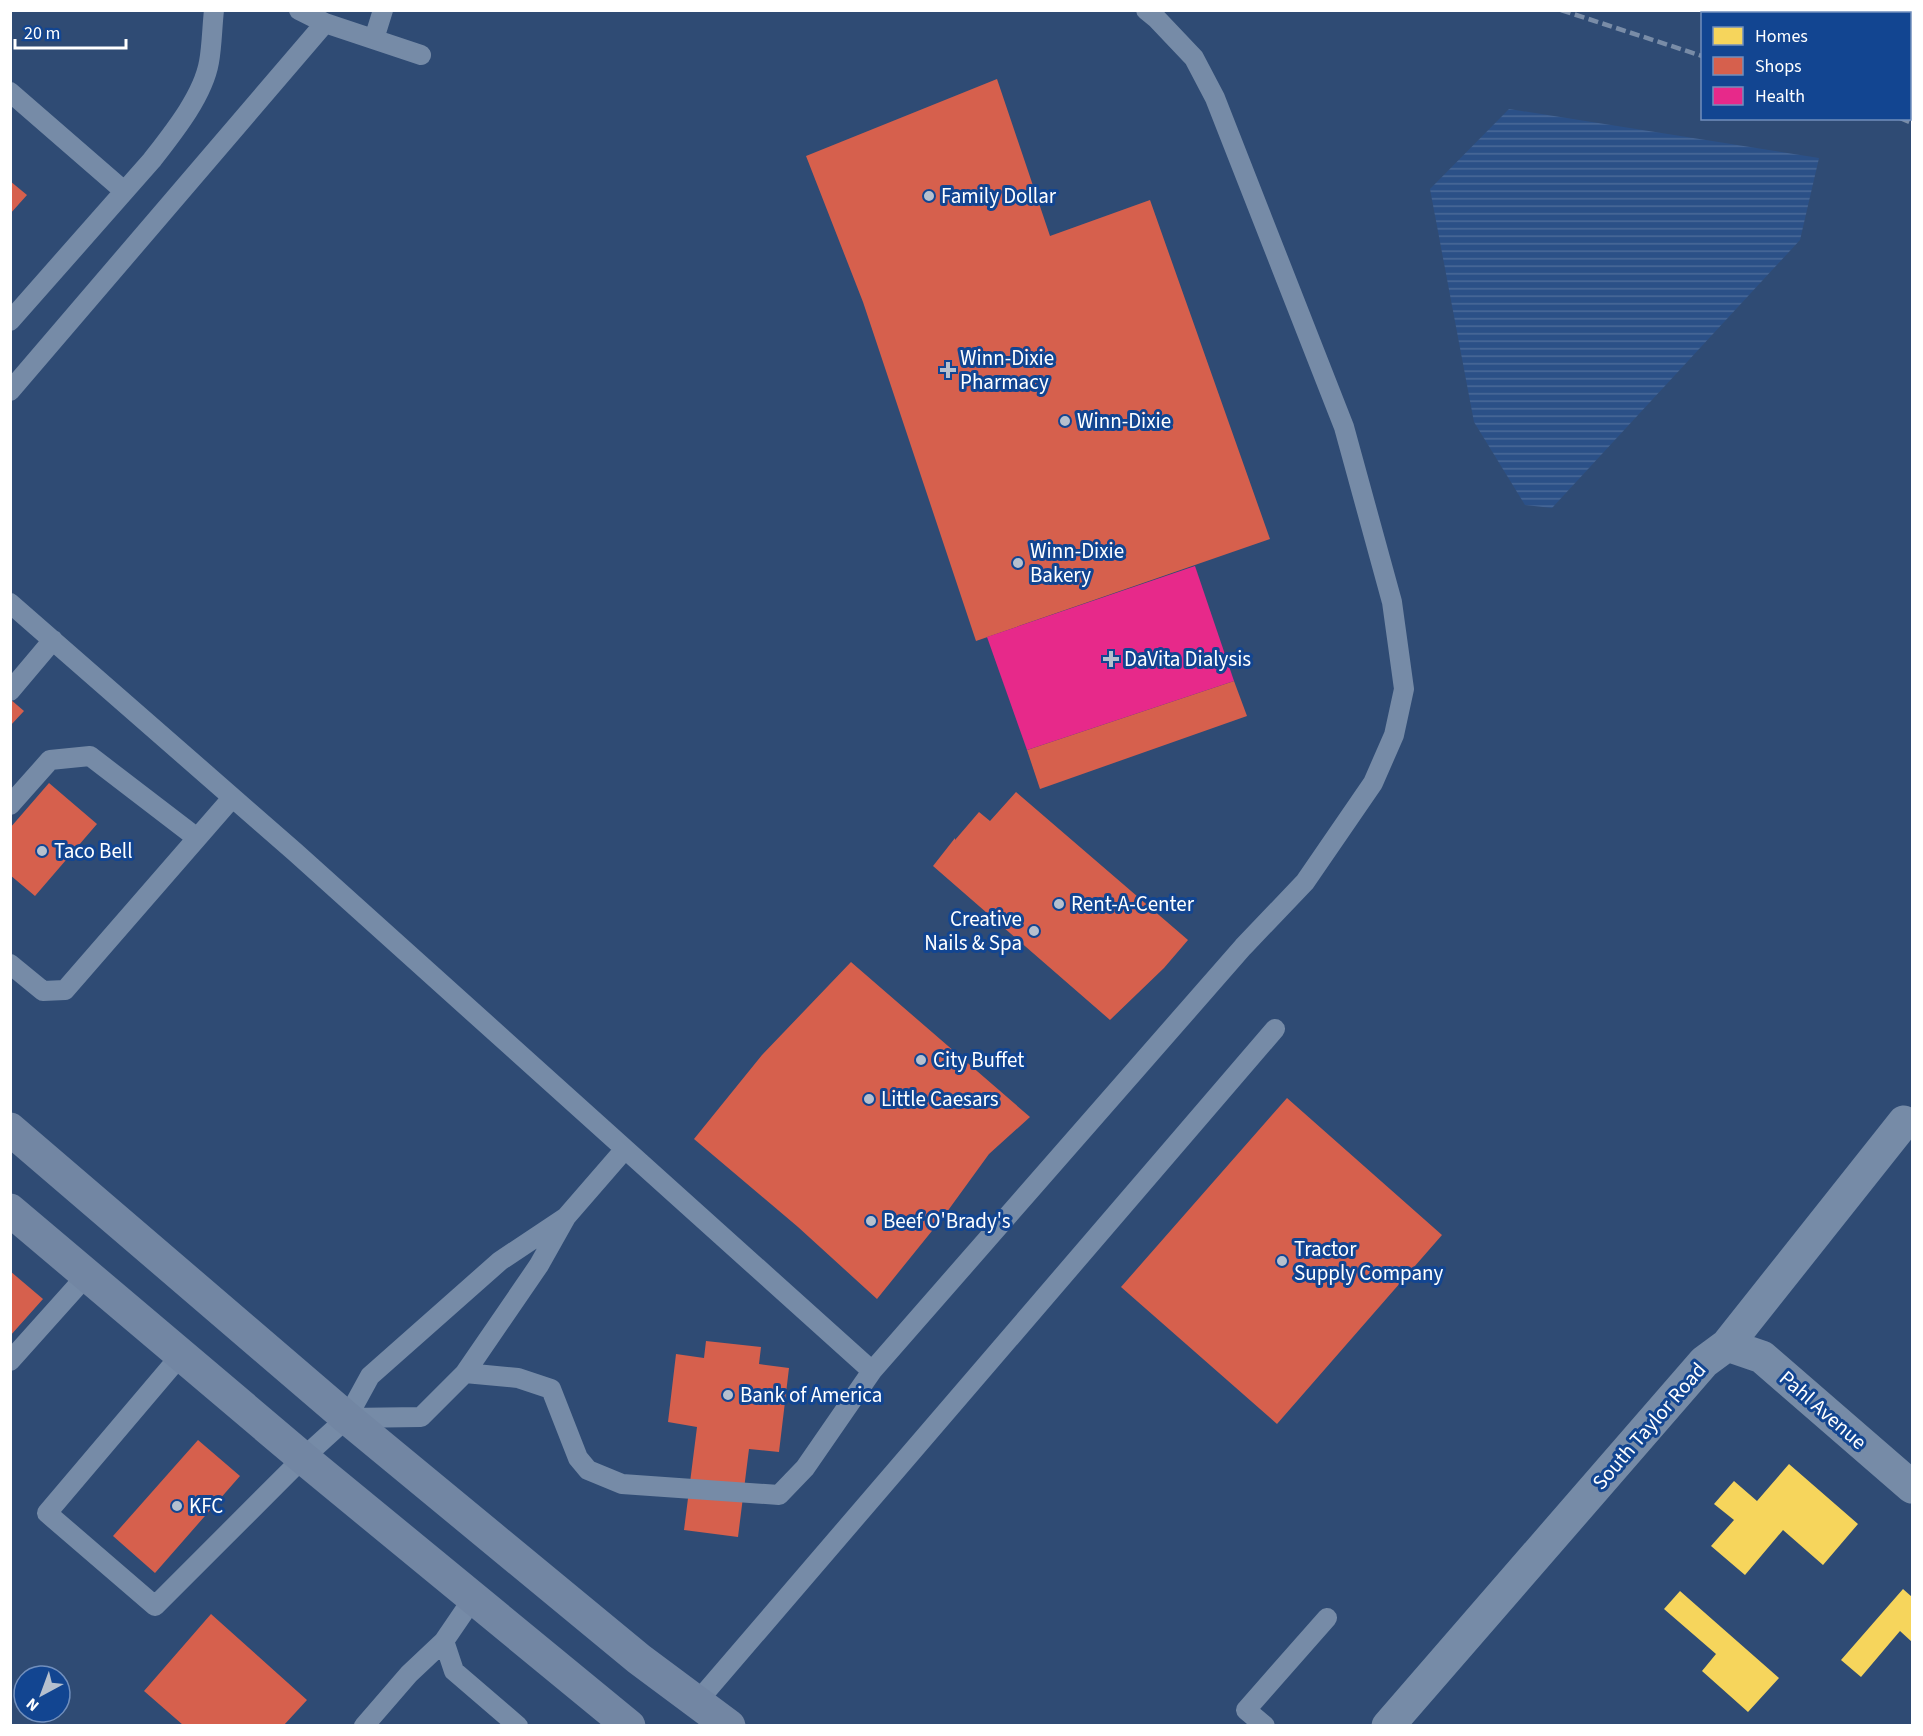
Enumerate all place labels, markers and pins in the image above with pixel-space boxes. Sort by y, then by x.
place label: Family Dollar [941,181,1057,211]
marker: Family Dollar [922,189,936,203]
place label: Winn-Dixie Pharmacy [960,343,1054,397]
marker: Winn-Dixie Pharmacy [941,363,955,377]
place label: Winn-Dixie [1077,406,1171,436]
marker: Winn-Dixie [1058,414,1072,428]
place label: Winn-Dixie Bakery [1030,536,1124,590]
marker: Winn-Dixie Bakery [1011,556,1025,570]
place label: DaVita Dialysis [1124,644,1251,674]
marker: DaVita Dialysis [1102,650,1120,668]
place label: Taco Bell [54,836,133,866]
marker: Taco Bell [35,844,49,858]
place label: Rent-A-Center [1071,889,1195,919]
marker: Rent-A-Center [1052,897,1066,911]
place label: Creative Nails & Spa [924,904,1022,958]
marker: Creative Nails & Spa [1027,924,1041,938]
place label: City Buffet [933,1045,1024,1075]
marker: City Buffet [914,1053,928,1067]
place label: Little Caesars [881,1084,999,1114]
marker: Little Caesars [862,1092,876,1106]
place label: Beef O'Brady's [883,1206,1011,1236]
marker: Beef O'Brady's [864,1214,878,1228]
place label: Tractor Supply Company [1294,1234,1444,1288]
marker: Tractor Supply Company [1275,1254,1289,1268]
place label: Bank of America [740,1380,882,1410]
marker: Bank of America [721,1388,735,1402]
place label: KFC [189,1491,223,1521]
marker: KFC [170,1499,184,1513]

